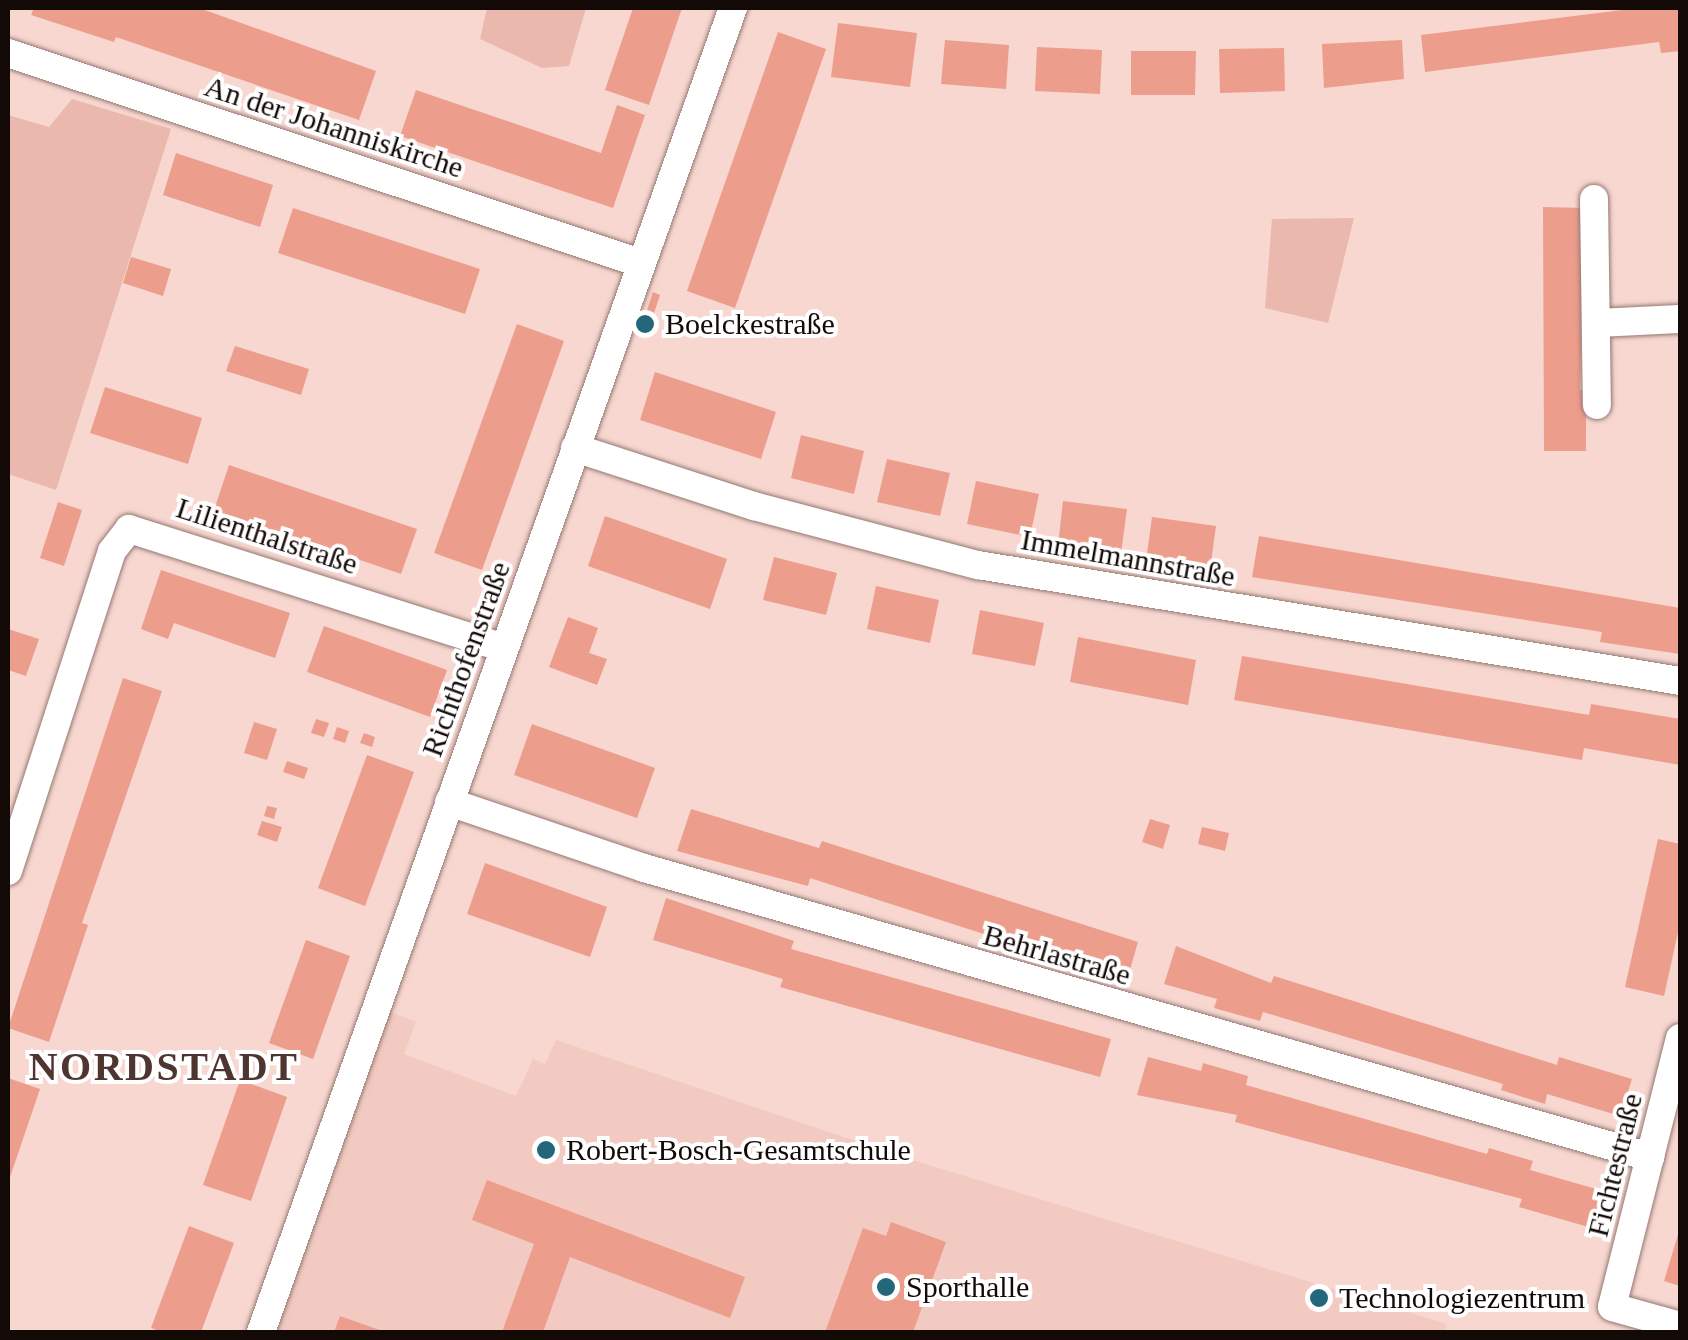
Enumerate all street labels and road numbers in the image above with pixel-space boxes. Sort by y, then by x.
street label: An der Johanniskirche [200,68,468,186]
street label: Lilienthalstraße [172,490,362,582]
street label: Immelmannstraße [1018,521,1238,595]
street label: Richthofenstraße [414,557,518,761]
street label: Behrlastraße [979,917,1135,993]
street label: Fichtestraße [1580,1090,1650,1240]

